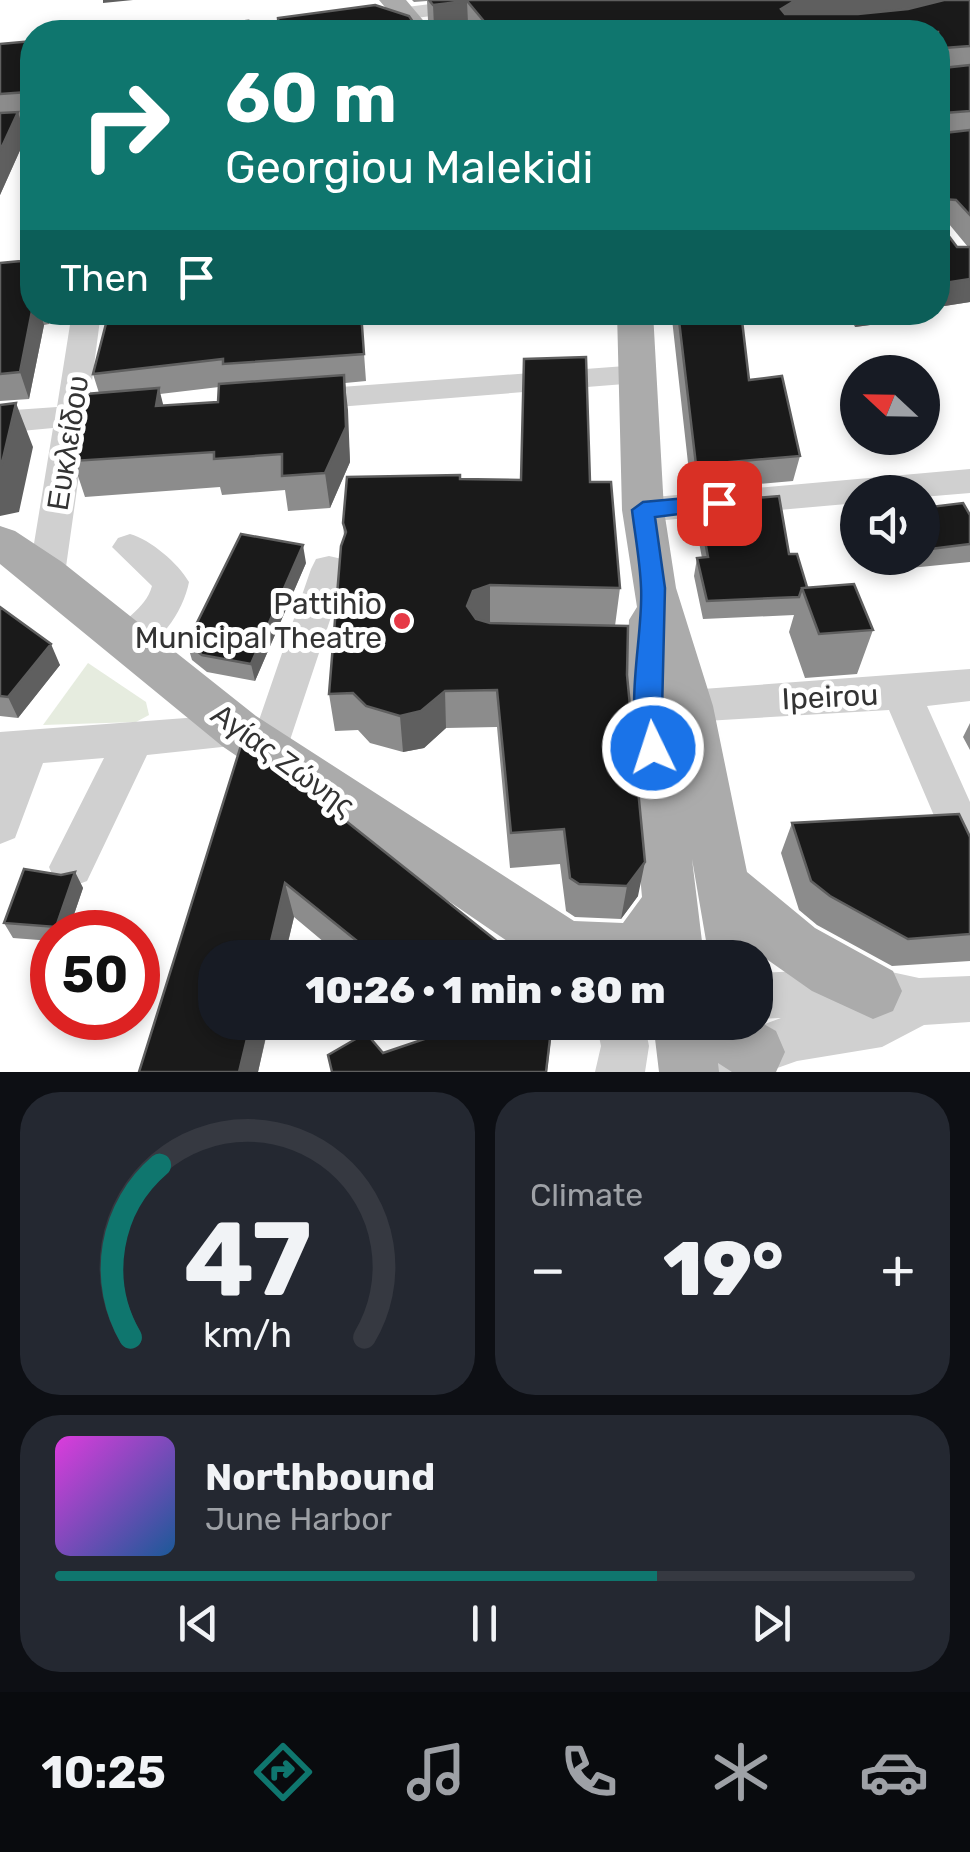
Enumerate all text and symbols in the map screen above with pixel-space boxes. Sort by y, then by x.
text: 60 m [225,57,397,140]
icon: right [60,60,190,190]
text: Georgiou Malekidi [225,141,593,194]
icon: arrive [169,250,224,305]
text: Then [60,255,149,301]
north arrow [840,355,940,455]
map controls [840,355,940,575]
street label: Ευκλείδου [40,373,96,513]
pin [677,461,762,546]
button: sound [840,475,940,575]
icon: arrive [692,476,747,531]
place label: Pattihio Municipal Theatre [135,586,382,656]
marker: Pattihio Municipal Theatre [391,610,413,632]
street label: Ipeirou [781,676,879,718]
street label: Αγίας Ζώνης [204,696,362,824]
position arrow [601,696,705,800]
speed limit sign: 50 [30,910,160,1040]
text: 10:26 · 1 min · 80 m [305,967,666,1013]
text: Climate [530,1176,643,1214]
text: 47 [183,1198,312,1321]
text: 19° [663,1225,784,1314]
text: − [530,1237,566,1302]
text: + [881,1237,915,1302]
text: km/h [203,1314,292,1356]
text: Northbound [205,1454,435,1500]
text: June Harbor [205,1500,392,1538]
icon: previous [171,1596,226,1651]
icon: pause [457,1596,512,1651]
icon: next [744,1596,799,1651]
icon: directions [248,1737,318,1807]
icon: music [401,1737,471,1807]
icon: phone [554,1737,624,1807]
icon: climate [706,1737,776,1807]
icon: car [859,1737,929,1807]
text: 10:25 [41,1746,166,1799]

